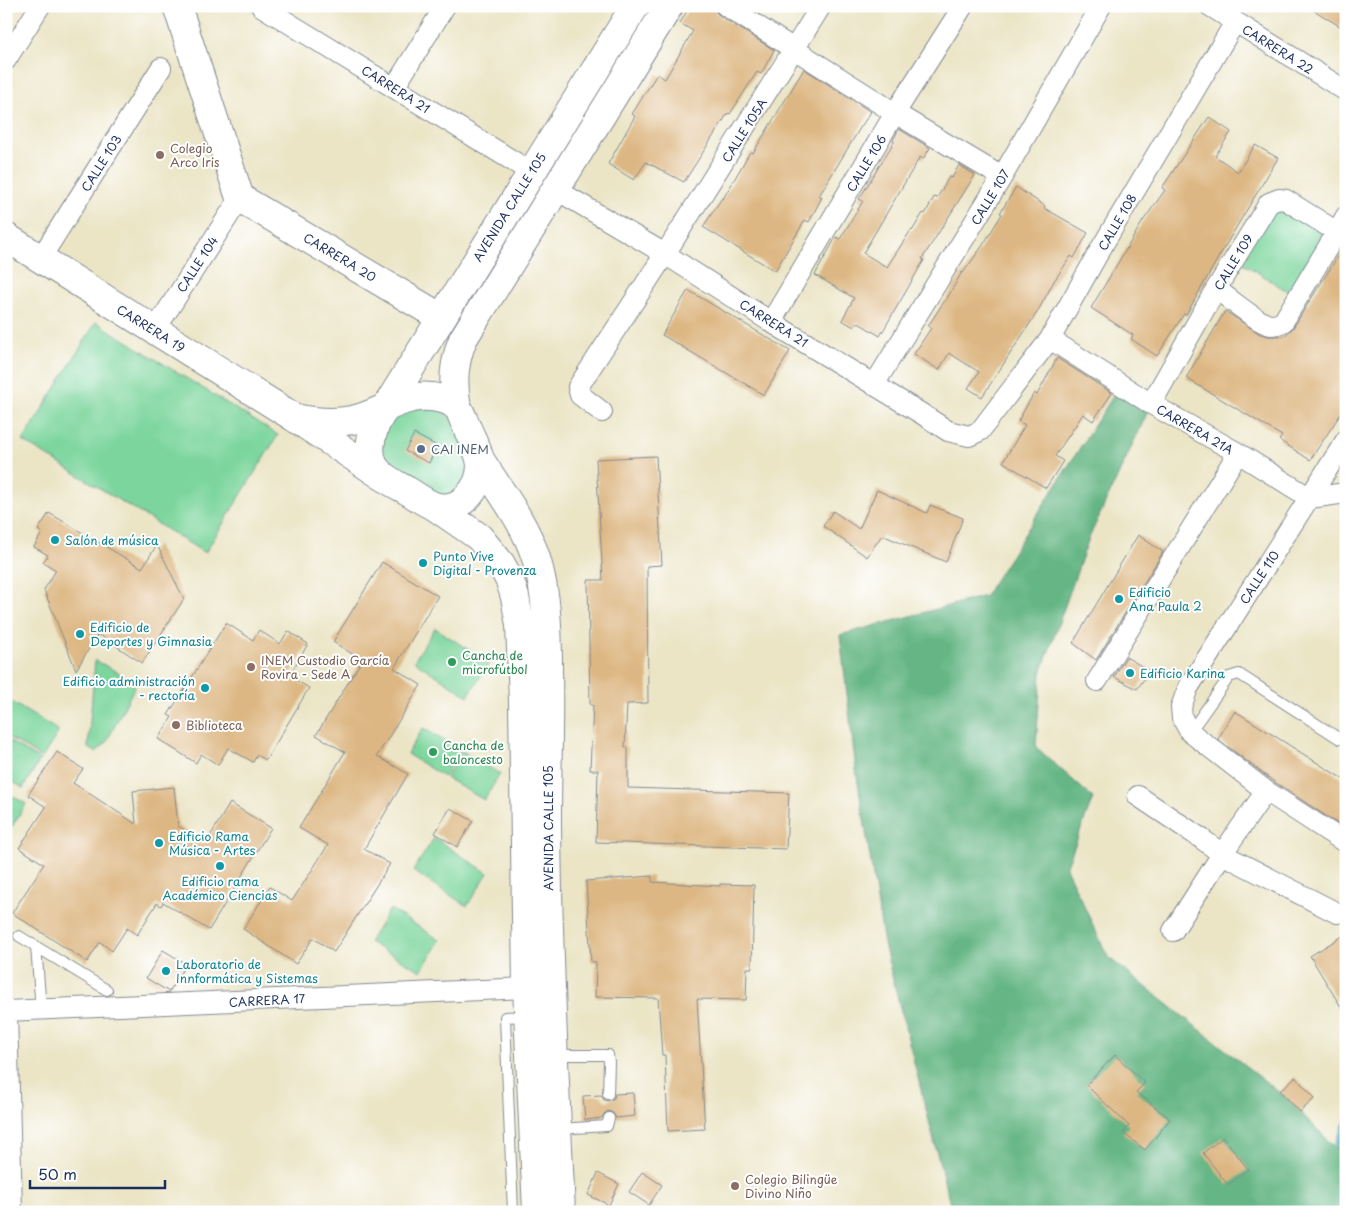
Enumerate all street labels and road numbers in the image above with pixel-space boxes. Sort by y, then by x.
street label: CARRERA 22 [1239,20,1317,78]
street label: CARRERA 21 [358,61,434,117]
street label: CALLE 105A [717,94,771,166]
street label: CALLE 103 [76,131,126,195]
street label: CALLE 106 [842,131,890,195]
street label: AVENIDA CALLE 105 [468,149,550,265]
street label: CALLE 107 [966,165,1014,228]
street label: CALLE 108 [1093,190,1141,254]
street label: CARRERA 20 [300,228,380,286]
street label: CALLE 109 [1209,231,1257,293]
street label: CALLE 104 [172,232,222,296]
street label: CARRERA 21 [736,295,812,351]
street label: CARRERA 19 [113,300,189,356]
street label: CARRERA 21A [1153,400,1237,458]
street label: CALLE 110 [1235,546,1283,607]
street label: AVENIDA CALLE 105 [539,765,557,891]
street label: CARRERA 17 [228,989,306,1011]

